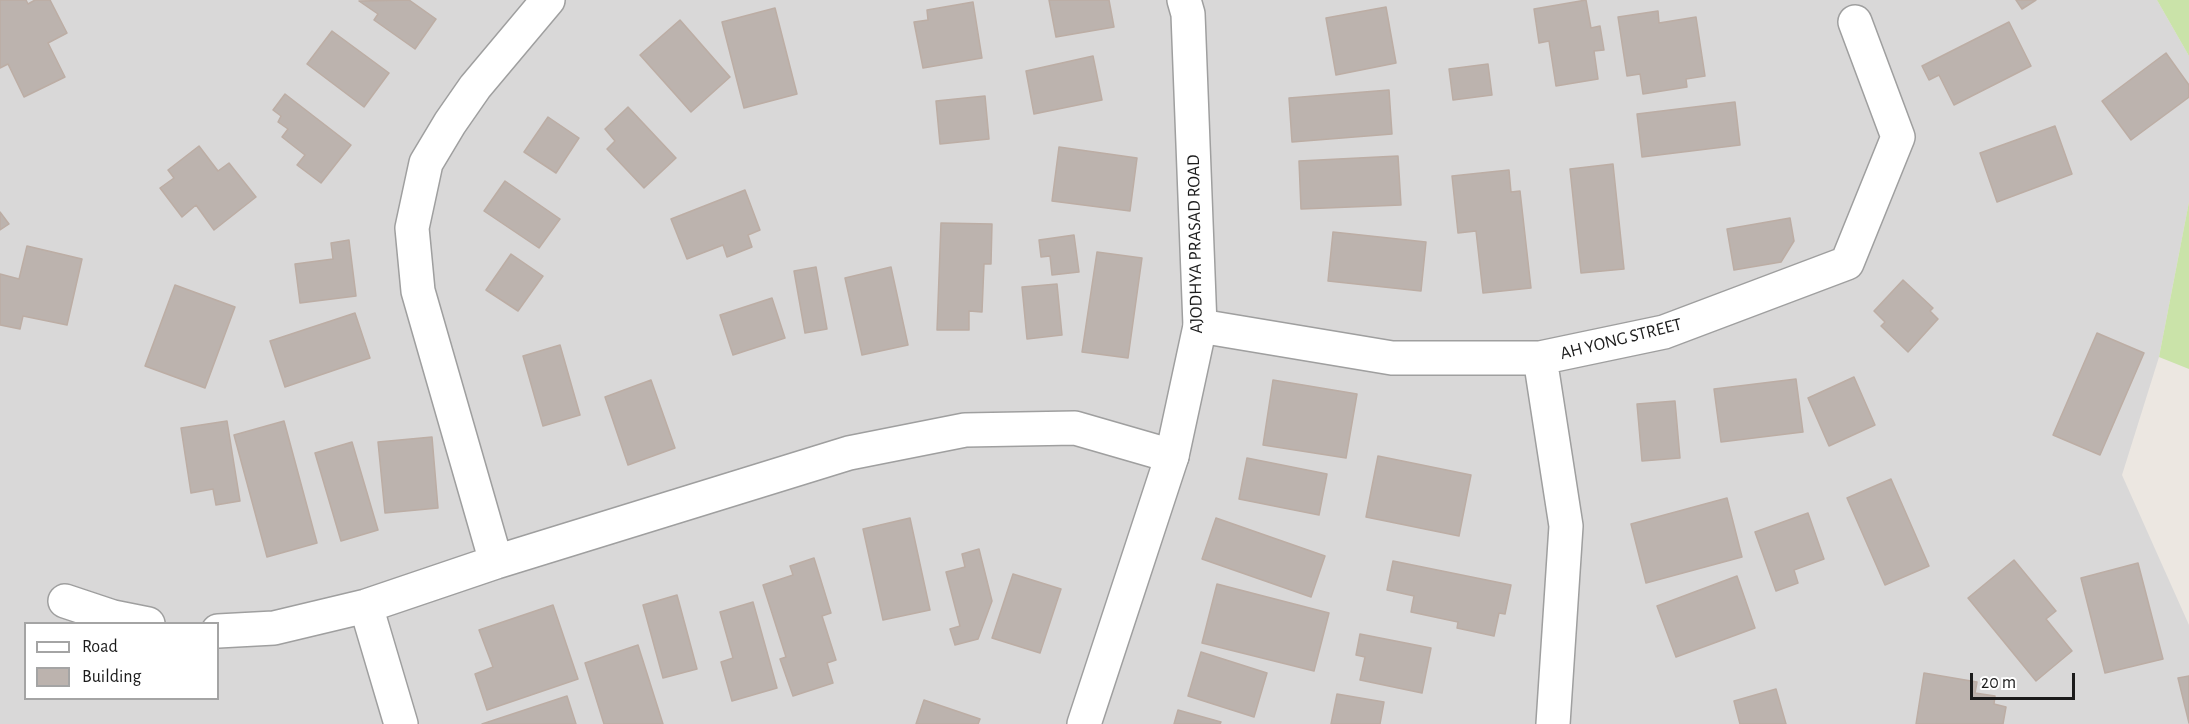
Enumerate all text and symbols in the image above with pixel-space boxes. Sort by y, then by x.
street label: AJODHYA PRASAD ROAD [1183,154,1207,334]
street label: AH YONG STREET [1558,313,1684,365]
legend [24,622,219,700]
text: Road [82,638,118,656]
scale bar [1973,661,2078,699]
text: Building [82,668,141,686]
text: 20 m [1981,674,2016,692]

